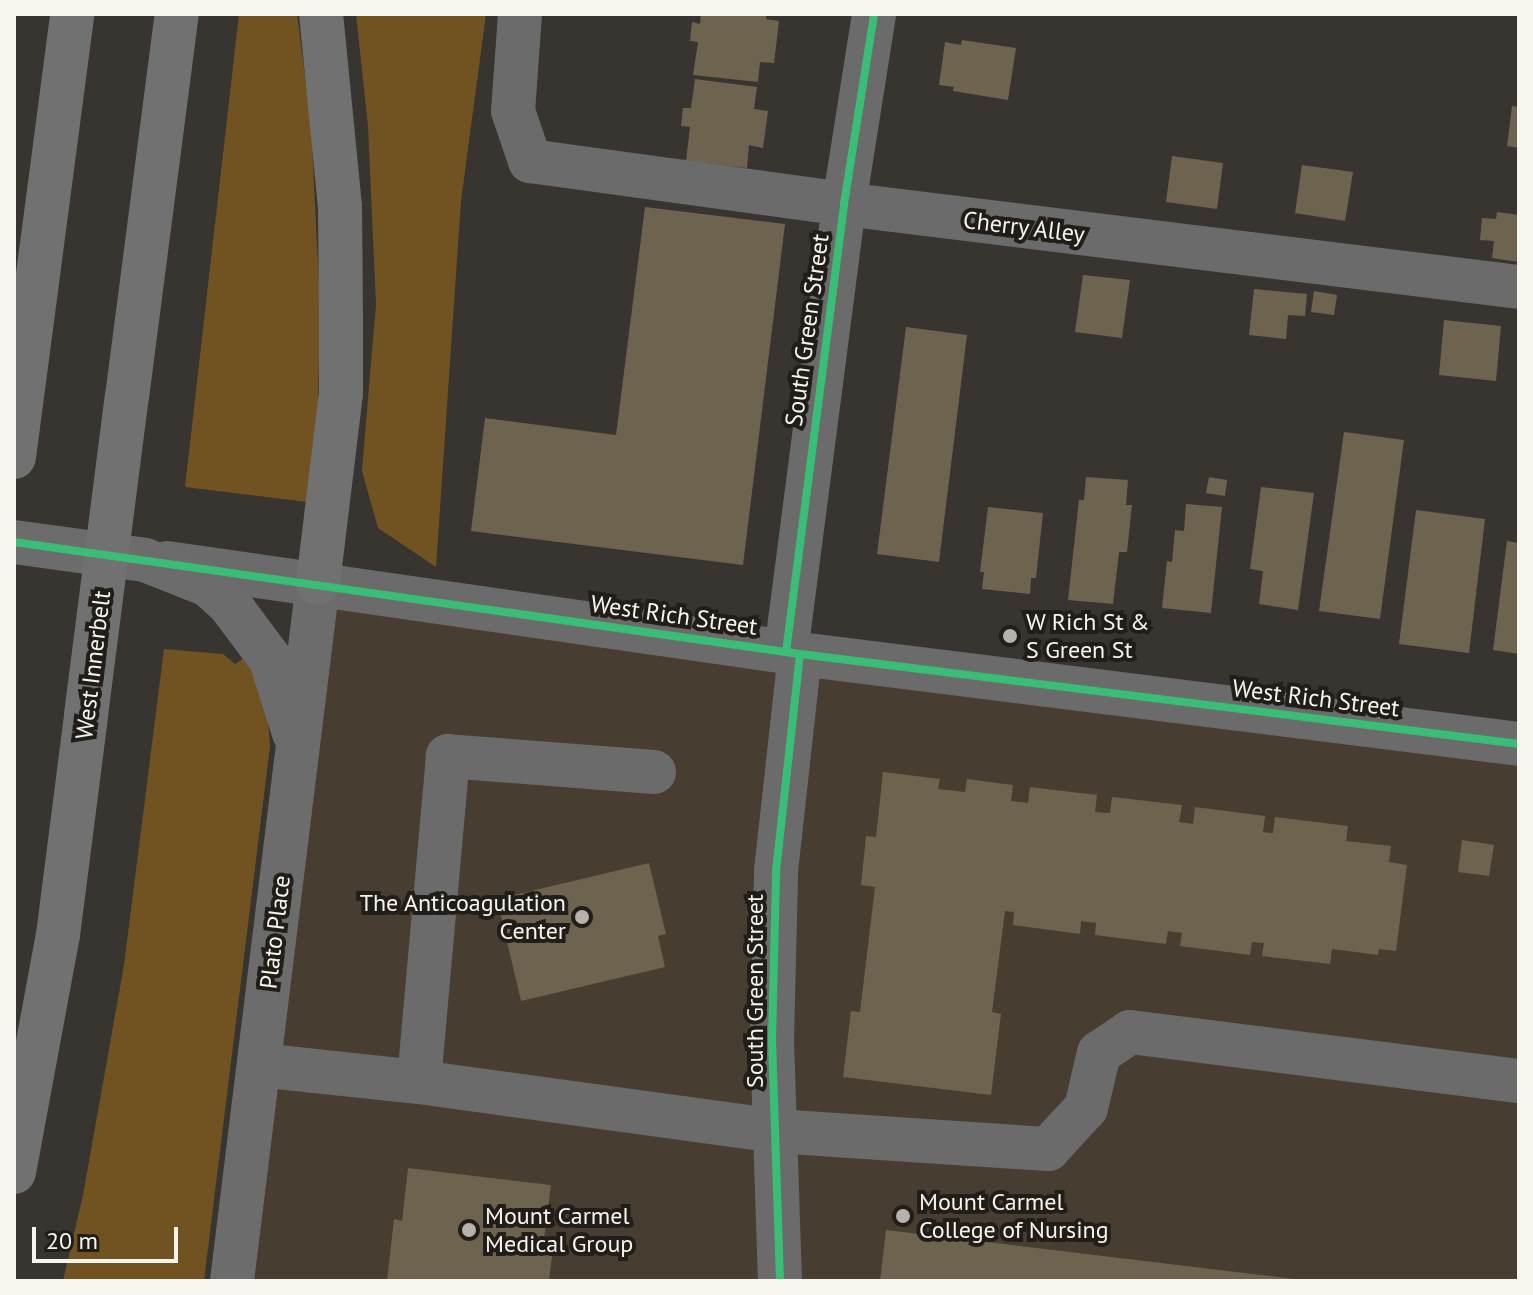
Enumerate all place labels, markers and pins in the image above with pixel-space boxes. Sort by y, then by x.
place label: W Rich St & S Green St [1026,608,1150,664]
marker: W Rich St & S Green St [1001,627,1019,645]
place label: The Anticoagulation Center [359,889,566,945]
marker: The Anticoagulation Center [573,908,591,926]
place label: Mount Carmel College of Nursing [919,1188,1109,1244]
place label: Mount Carmel Medical Group [485,1202,633,1258]
marker: Mount Carmel College of Nursing [894,1207,912,1225]
marker: Mount Carmel Medical Group [460,1221,478,1239]

